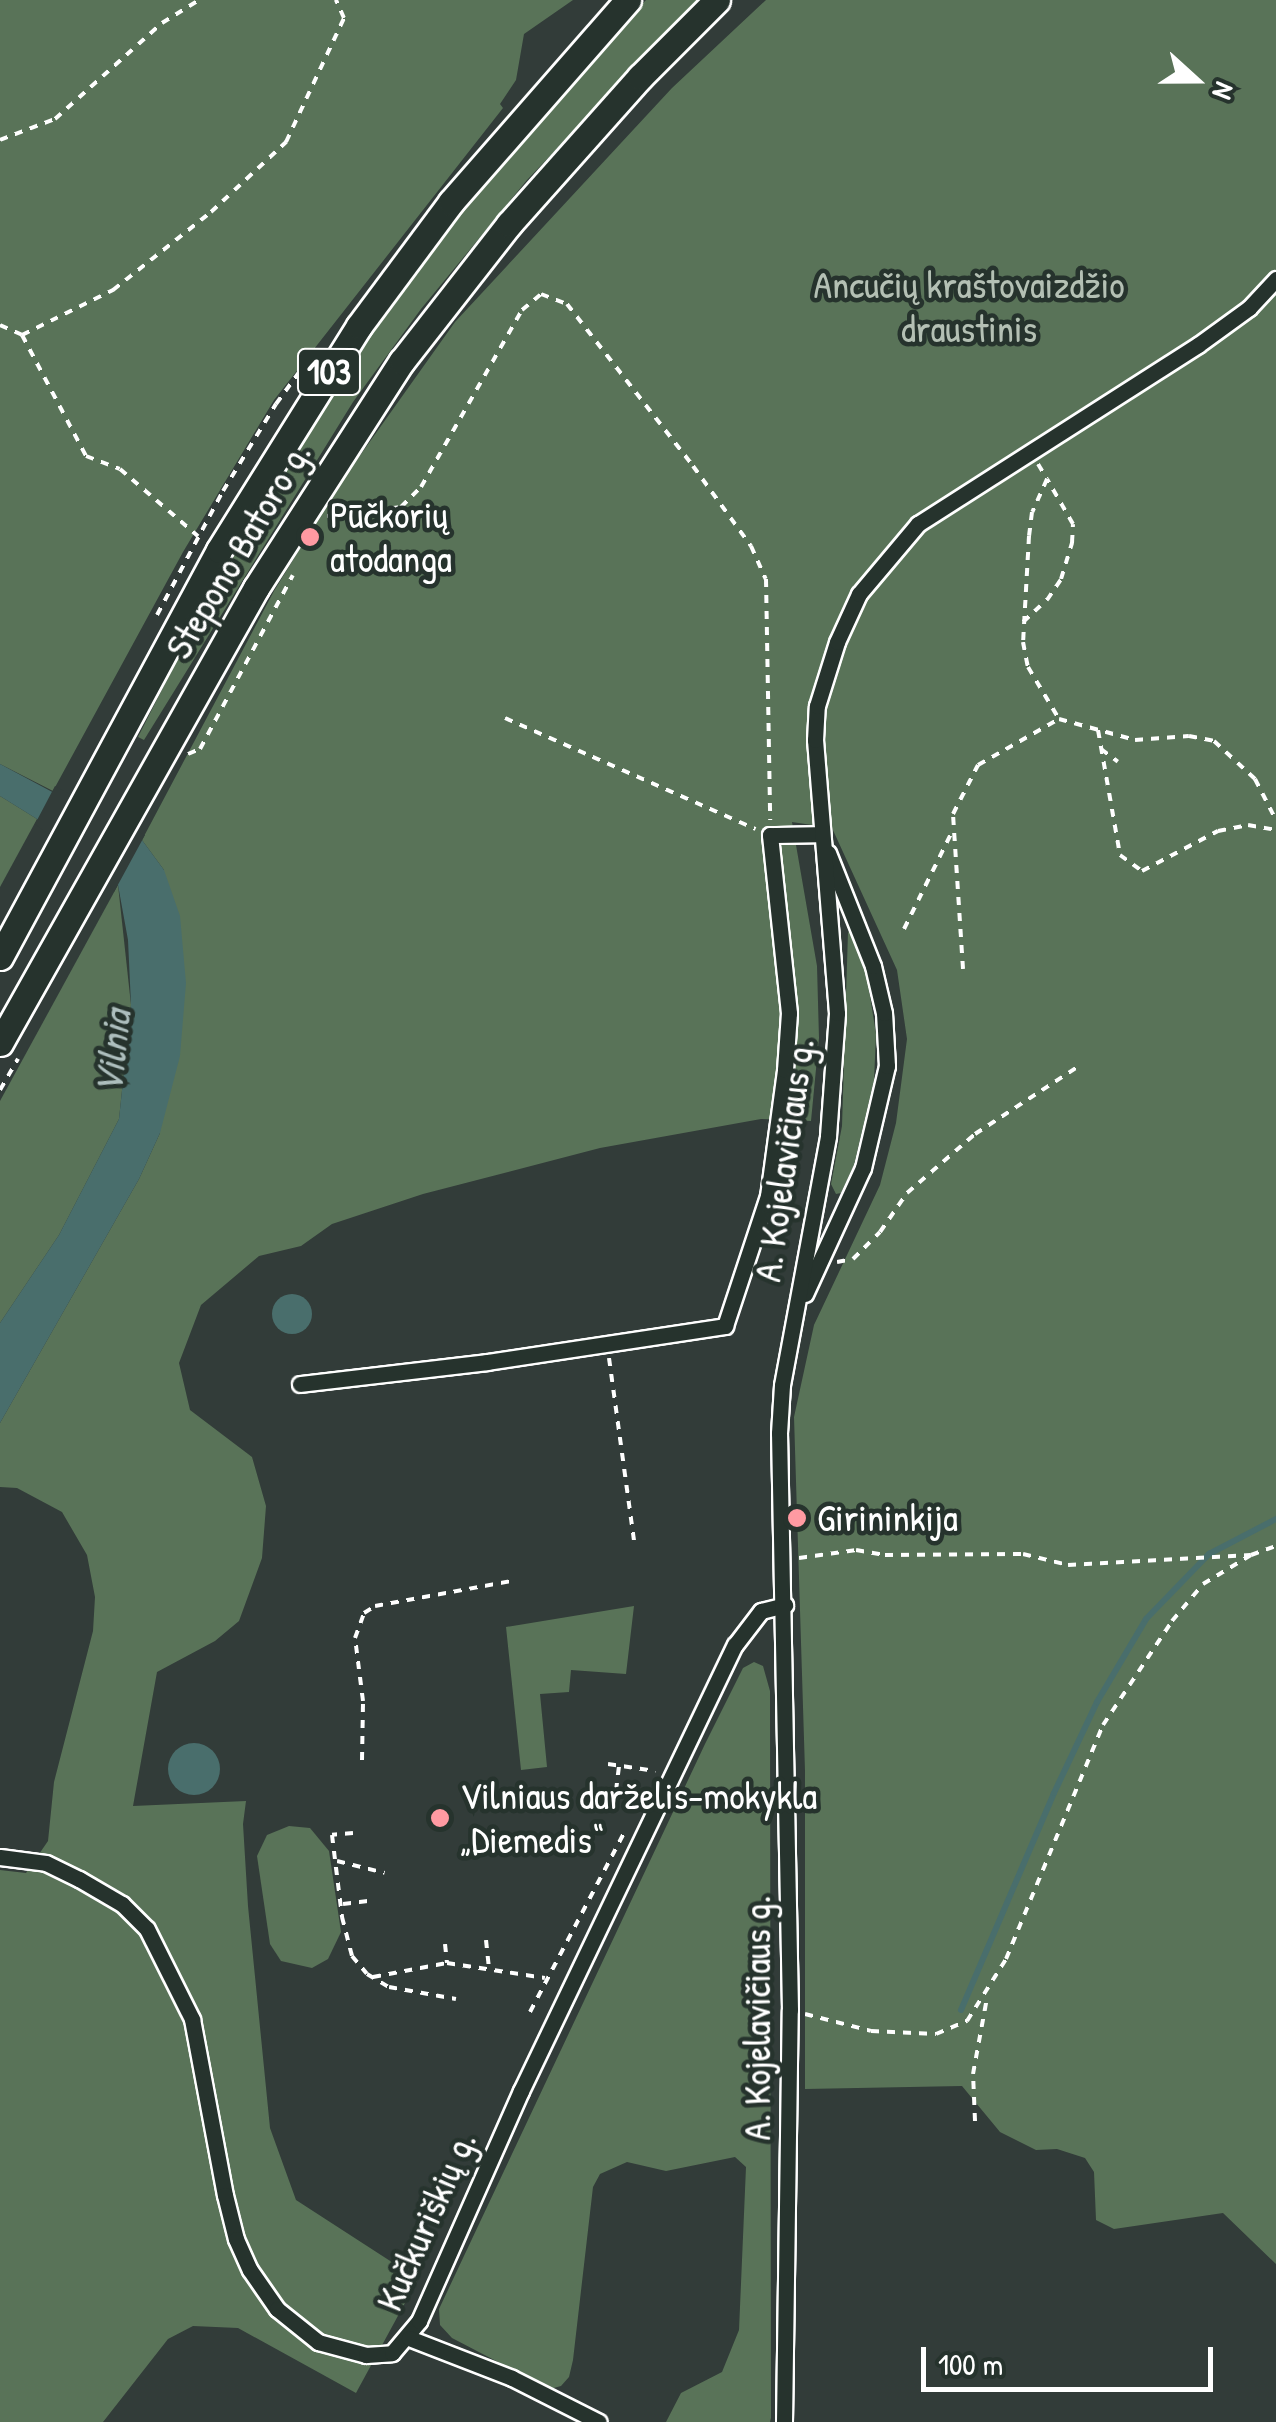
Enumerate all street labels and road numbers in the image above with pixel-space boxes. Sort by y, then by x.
road number: 103 [296,342,362,402]
street label: Stepono Batoro g. [155,433,321,667]
street label: A. Kojelavičiaus g. [744,1035,824,1285]
street label: A. Kojelavičiaus g. [734,1895,780,2141]
street label: Kučkuriškių g. [366,2124,486,2318]

